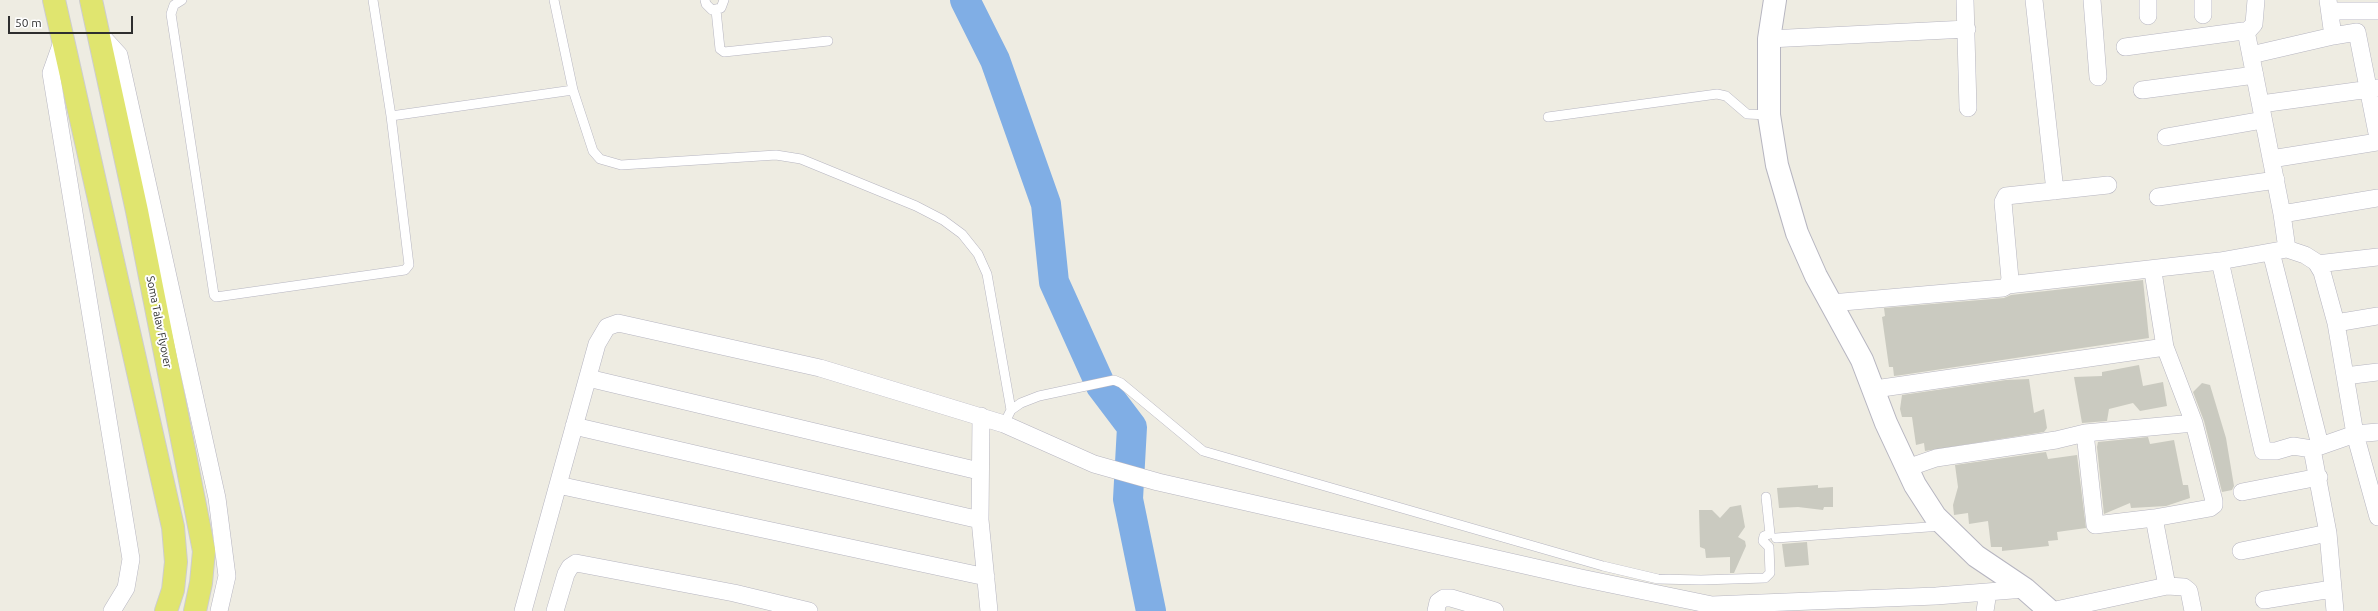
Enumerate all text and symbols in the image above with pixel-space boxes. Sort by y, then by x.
scale bar [10,8,135,34]
text: 50 m [15,16,42,29]
street label: Soma Talav Flyover [144,275,174,369]

